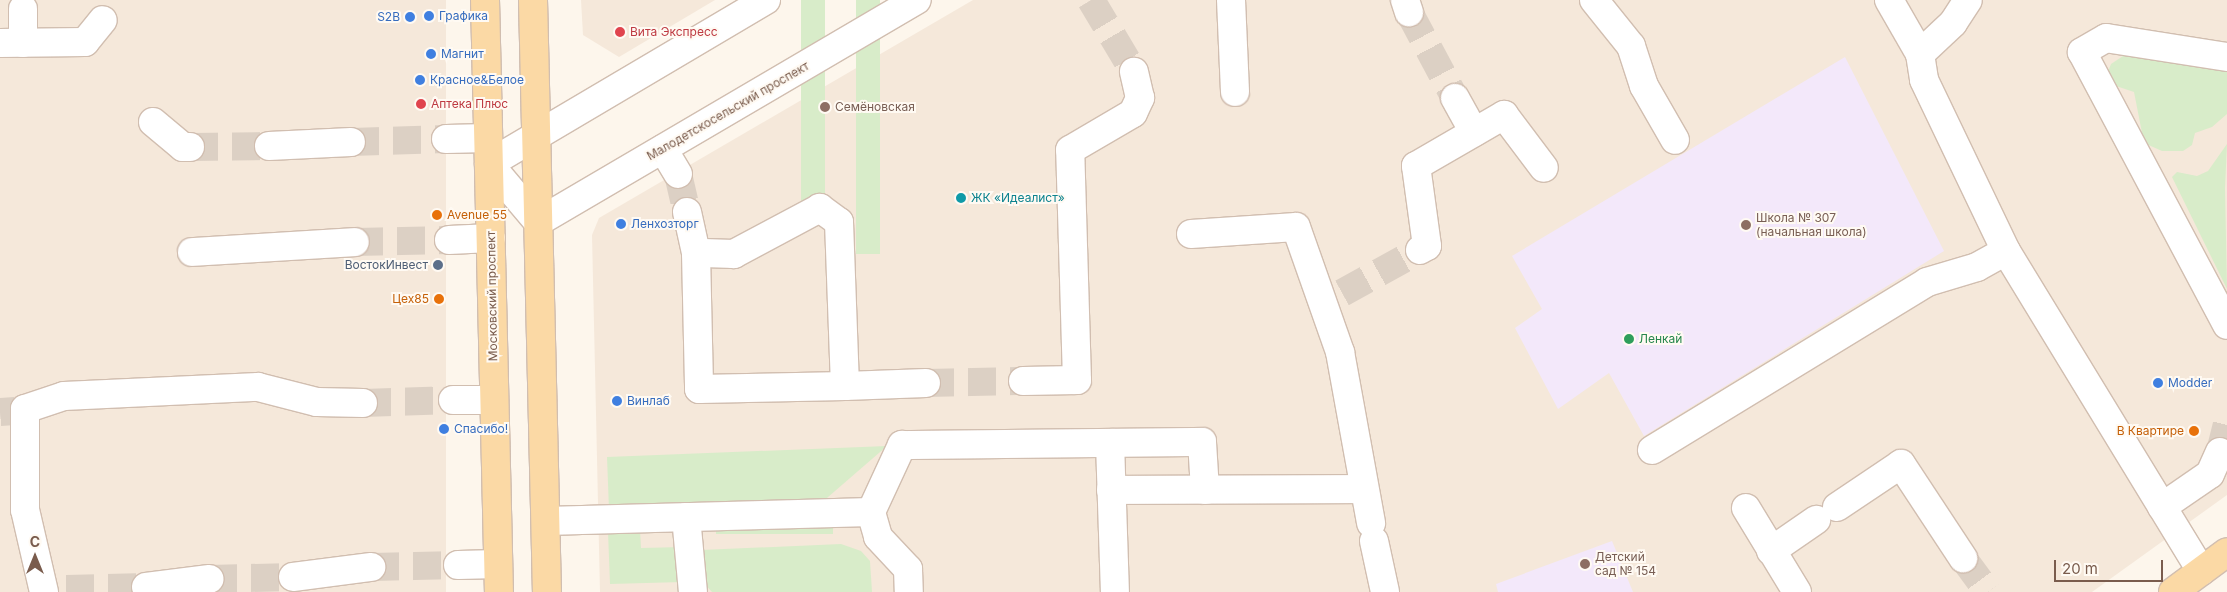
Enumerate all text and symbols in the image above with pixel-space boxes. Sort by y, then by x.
place label: Графика [439,9,488,23]
place label: S2B [377,10,400,24]
marker: Графика [423,10,435,22]
marker: S2B [404,11,416,23]
place label: Вита Экспресс [630,25,718,39]
marker: Вита Экспресс [614,26,626,38]
place label: Магнит [441,47,484,61]
marker: Магнит [425,48,437,60]
street label: Малодетскосельский проспект [644,59,812,163]
place label: Красное&Белое [430,73,524,87]
marker: Красное&Белое [414,74,426,86]
place label: Аптека Плюс [431,97,508,111]
marker: Аптека Плюс [415,98,427,110]
place label: Семёновская [835,100,915,114]
marker: Семёновская [819,101,831,113]
place label: ЖК «Идеалист» [971,191,1065,205]
marker: ЖК «Идеалист» [955,192,967,204]
place label: Avenue 55 [447,208,507,222]
marker: Avenue 55 [431,209,443,221]
place label: Школа № 307 (начальная школа) [1756,211,1867,239]
place label: Ленхозторг [631,217,699,231]
marker: Ленхозторг [615,218,627,230]
marker: Школа № 307 (начальная школа) [1740,219,1752,231]
street label: Московский проспект [484,231,500,361]
place label: ВостокИнвест [345,258,428,272]
marker: ВостокИнвест [432,259,444,271]
place label: Цех85 [392,292,429,306]
marker: Цех85 [433,293,445,305]
place label: Ленкай [1639,332,1682,346]
marker: Ленкай [1623,333,1635,345]
place label: Modder [2168,376,2212,390]
marker: Modder [2152,377,2164,389]
place label: Винлаб [627,394,670,408]
marker: Винлаб [611,395,623,407]
place label: Спасибо! [454,422,508,436]
marker: Спасибо! [438,423,450,435]
place label: В Квартире [2117,424,2184,438]
marker: В Квартире [2188,425,2200,437]
north arrow [10,532,60,582]
text: С [30,533,40,550]
place label: Детский сад № 154 [1595,550,1656,578]
scale bar [2057,550,2166,582]
marker: Детский сад № 154 [1579,558,1591,570]
text: 20 m [2062,559,2098,578]

